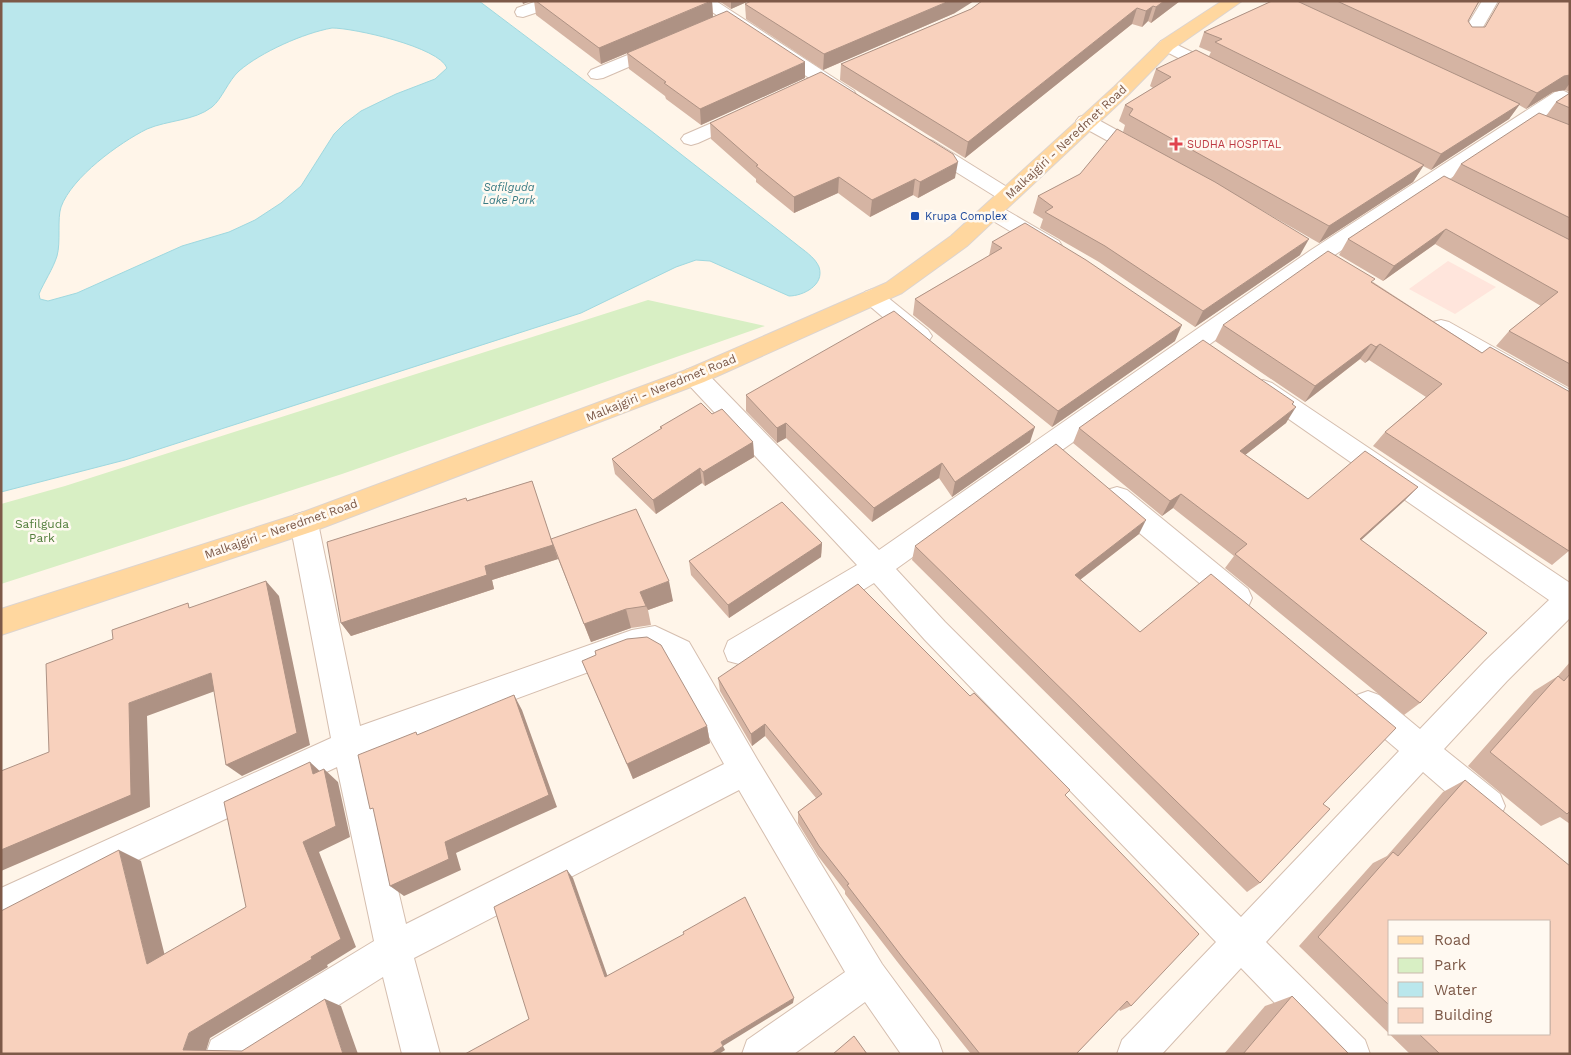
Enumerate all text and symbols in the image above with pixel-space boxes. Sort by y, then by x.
street label: Malkajgiri - Neredmet Road [1002,82,1130,202]
marker: SUDHA HOSPITAL [1169,137,1183,151]
place label: SUDHA HOSPITAL [1187,138,1282,151]
water label: Safilguda Lake Park [483,181,536,207]
marker: Krupa Complex [909,210,921,222]
place label: Krupa Complex [925,210,1007,223]
street label: Malkajgiri - Neredmet Road [584,351,738,425]
street label: Malkajgiri - Neredmet Road [203,496,359,562]
park label: Safilguda Park [15,517,69,545]
legend [1388,920,1551,1035]
text: Road [1434,931,1471,949]
text: Park [1434,956,1467,974]
text: Water [1434,981,1477,999]
text: Building [1434,1006,1492,1024]

